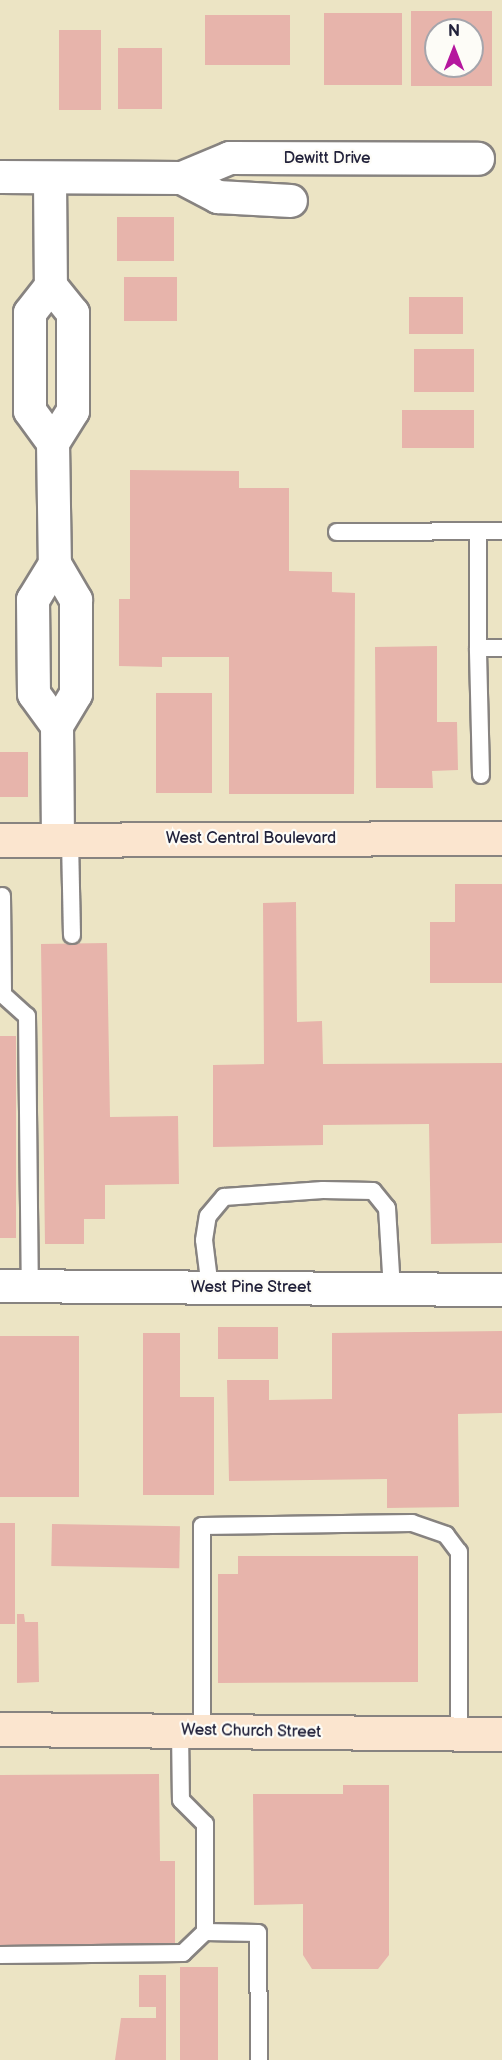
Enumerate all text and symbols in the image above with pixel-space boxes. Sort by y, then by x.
north arrow [424,18,484,78]
text: N [448,22,460,41]
street label: Dewitt Drive [283,149,371,169]
street label: West Central Boulevard [166,829,336,849]
street label: West Pine Street [191,1278,311,1298]
street label: West Church Street [181,1721,321,1743]

